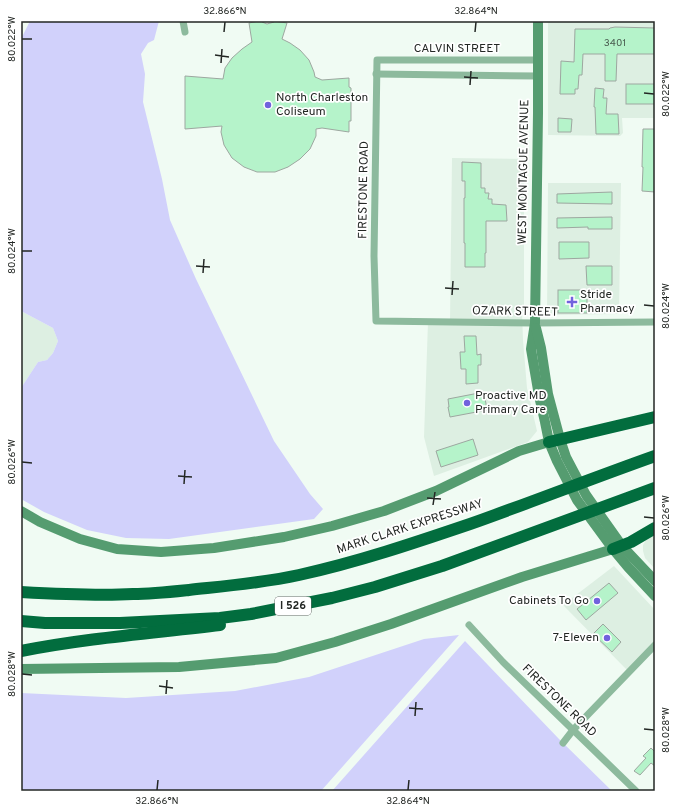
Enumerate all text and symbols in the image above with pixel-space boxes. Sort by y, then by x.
text: 32.866°N [203,5,247,18]
text: 32.864°N [454,5,498,18]
text: 80.022°W [6,16,19,62]
house number: 3401 [604,37,626,50]
street label: CALVIN STREET [414,41,500,57]
text: 80.022°W [660,71,673,117]
place label: North Charleston Coliseum [276,90,368,120]
street label: WEST MONTAGUE AVENUE [515,99,533,245]
marker: North Charleston Coliseum [263,100,273,110]
street label: FIRESTONE ROAD [355,141,373,239]
text: 80.024°W [6,228,19,274]
text: 80.024°W [660,283,673,329]
place label: Stride Pharmacy [580,287,635,317]
marker: Stride Pharmacy [567,297,577,307]
street label: OZARK STREET [472,303,558,321]
place label: Proactive MD Primary Care [475,388,547,418]
marker: Proactive MD Primary Care [462,398,472,408]
text: 80.026°W [6,439,19,485]
text: 80.026°W [660,495,673,541]
street label: MARK CLARK EXPRESSWAY [335,496,485,558]
place label: Cabinets To Go [509,593,589,609]
marker: Cabinets To Go [592,596,602,606]
road number: I 526 [275,597,311,615]
place label: 7-Eleven [553,630,599,646]
marker: 7-Eleven [602,633,612,643]
text: 80.028°W [6,651,19,697]
street label: FIRESTONE ROAD [518,661,600,741]
text: 80.028°W [660,707,673,753]
text: 32.866°N [135,795,179,808]
text: 32.864°N [386,795,430,808]

